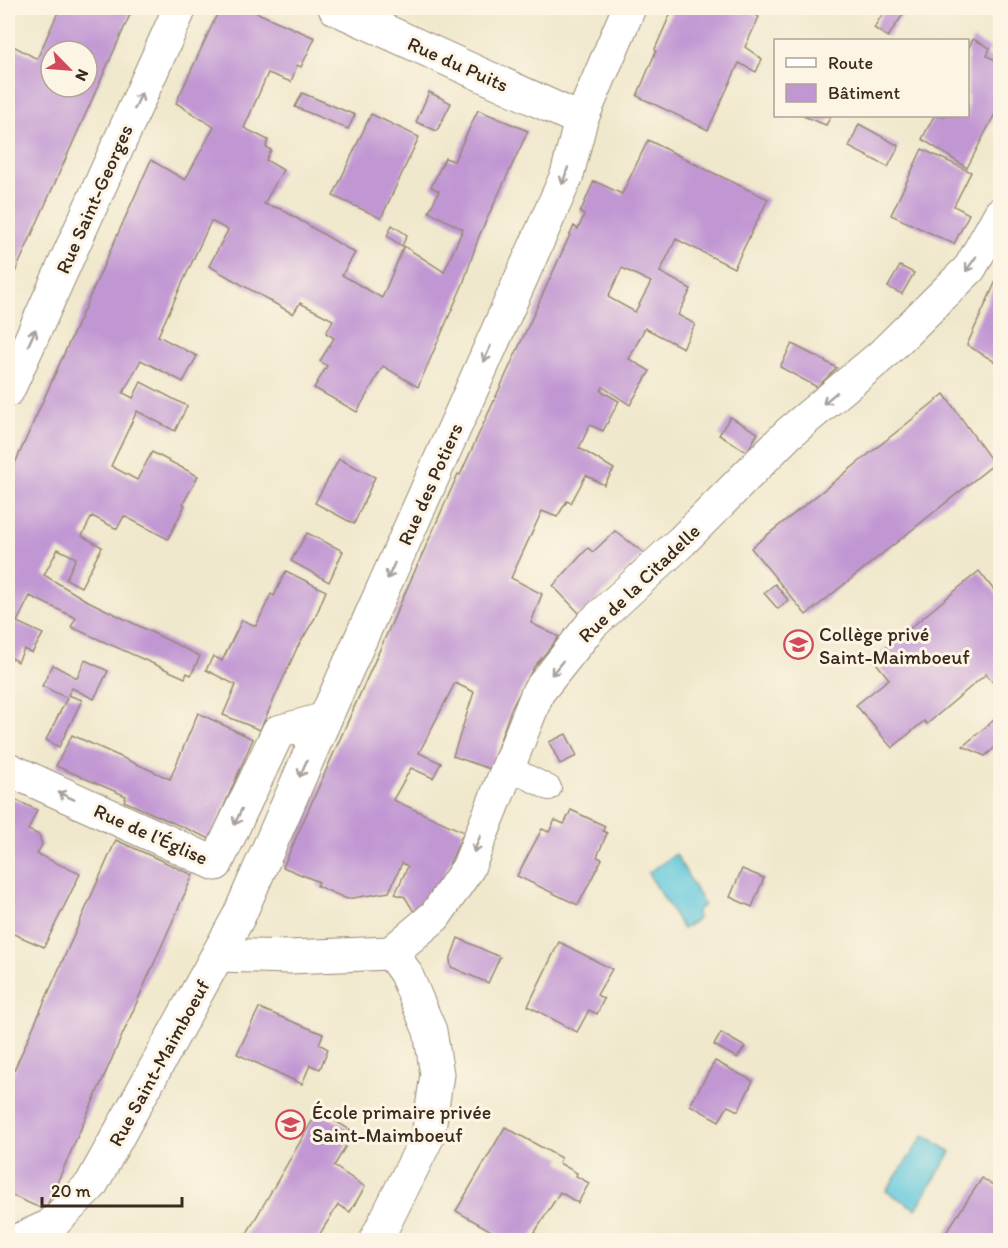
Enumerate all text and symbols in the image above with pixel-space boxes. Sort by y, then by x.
street label: Rue du Puits [404,31,512,97]
north arrow [39,39,99,99]
legend [774,39,969,117]
text: Route [828,52,873,74]
text: N [71,66,93,84]
text: Bâtiment [828,82,901,104]
one-way arrow [132,93,144,111]
street label: Rue Saint-Georges [50,121,138,277]
one-way arrow [559,166,570,185]
one-way arrow [965,256,977,272]
one-way arrow [26,328,38,346]
one-way arrow [481,345,492,363]
one-way arrow [823,391,838,405]
street label: Rue des Potiers [392,419,468,549]
street label: Rue de la Citadelle [573,519,705,647]
one-way arrow [385,561,396,580]
place label: Collège privé Saint-Maimboeuf [819,622,970,669]
school or university icon: Collège privé Saint-Maimboeuf [782,629,814,661]
one-way arrow [551,659,564,675]
one-way arrow [297,759,309,777]
one-way arrow [58,790,76,801]
street label: Rue de l'Église [90,798,212,870]
one-way arrow [231,807,243,825]
one-way arrow [471,834,482,853]
street label: Rue Saint-Maimboeuf [103,975,215,1151]
place label: École primaire privée Saint-Maimboeuf [312,1100,491,1147]
school or university icon: École primaire privée Saint-Maimboeuf [275,1108,307,1140]
scale bar [42,1170,182,1208]
text: 20 m [51,1180,91,1202]

